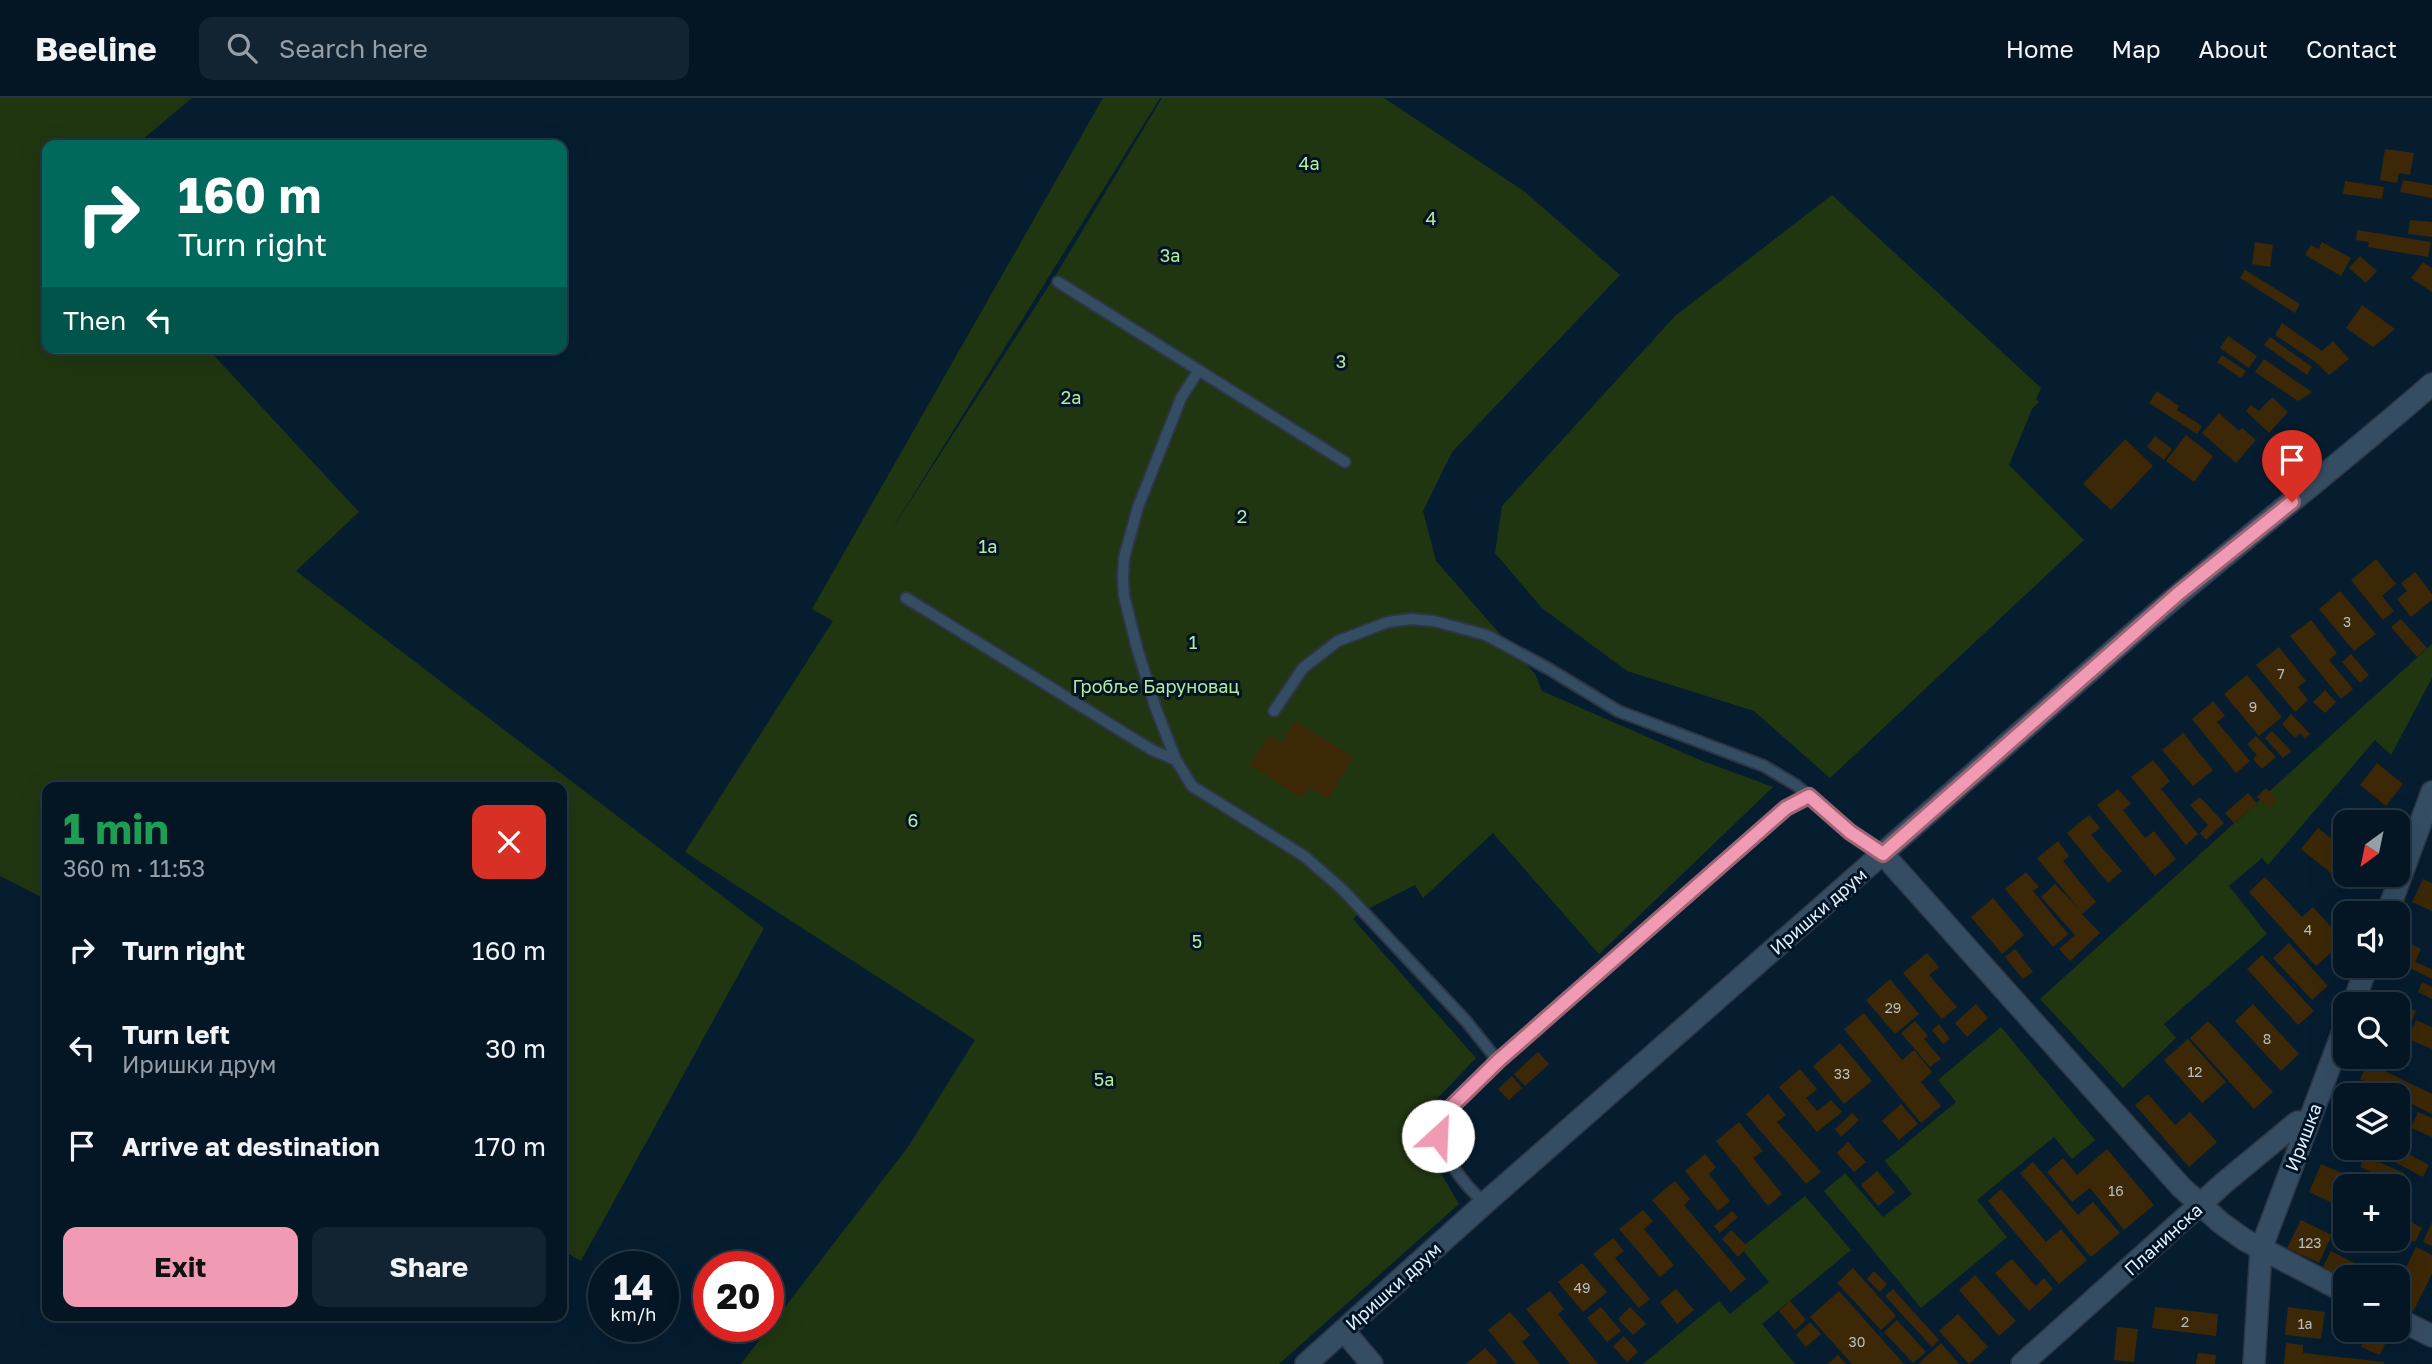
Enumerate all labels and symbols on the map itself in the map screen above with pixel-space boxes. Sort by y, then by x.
park label: 4a [1298,152,1320,174]
park label: 4 [1426,207,1437,229]
park label: 3a [1160,244,1180,266]
park label: 3 [1336,350,1346,372]
park label: 2a [1061,386,1081,408]
pin [2262,430,2322,502]
park label: 2 [1237,505,1247,527]
park label: 1a [979,535,997,557]
house number: 3 [2343,613,2351,630]
park label: 1 [1189,631,1198,653]
house number: 7 [2277,665,2285,682]
park label: Гробље Баруновац [1073,675,1239,697]
house number: 9 [2249,698,2257,715]
park label: 6 [908,809,918,831]
north arrow [2333,810,2410,887]
street label: Иришки друм [1765,863,1871,959]
house number: 4 [2304,921,2312,938]
park label: 5 [1192,930,1202,952]
house number: 29 [1885,999,1901,1016]
house number: 8 [2263,1030,2271,1047]
house number: 12 [2188,1063,2202,1080]
house number: 33 [1834,1065,1850,1082]
park label: 5a [1094,1068,1114,1090]
position arrow [1401,1099,1475,1173]
street label: Иришка [2280,1100,2326,1174]
house number: 16 [2108,1182,2124,1199]
street label: Планинска [2119,1198,2207,1280]
house number: 123 [2298,1234,2322,1251]
street label: Иришки друм [1341,1237,1445,1335]
speed limit sign: 20 [693,1251,784,1342]
house number: 49 [1573,1279,1591,1296]
house number: 2 [2181,1313,2189,1330]
house number: 1a [2298,1315,2312,1332]
house number: 30 [1849,1333,1865,1350]

